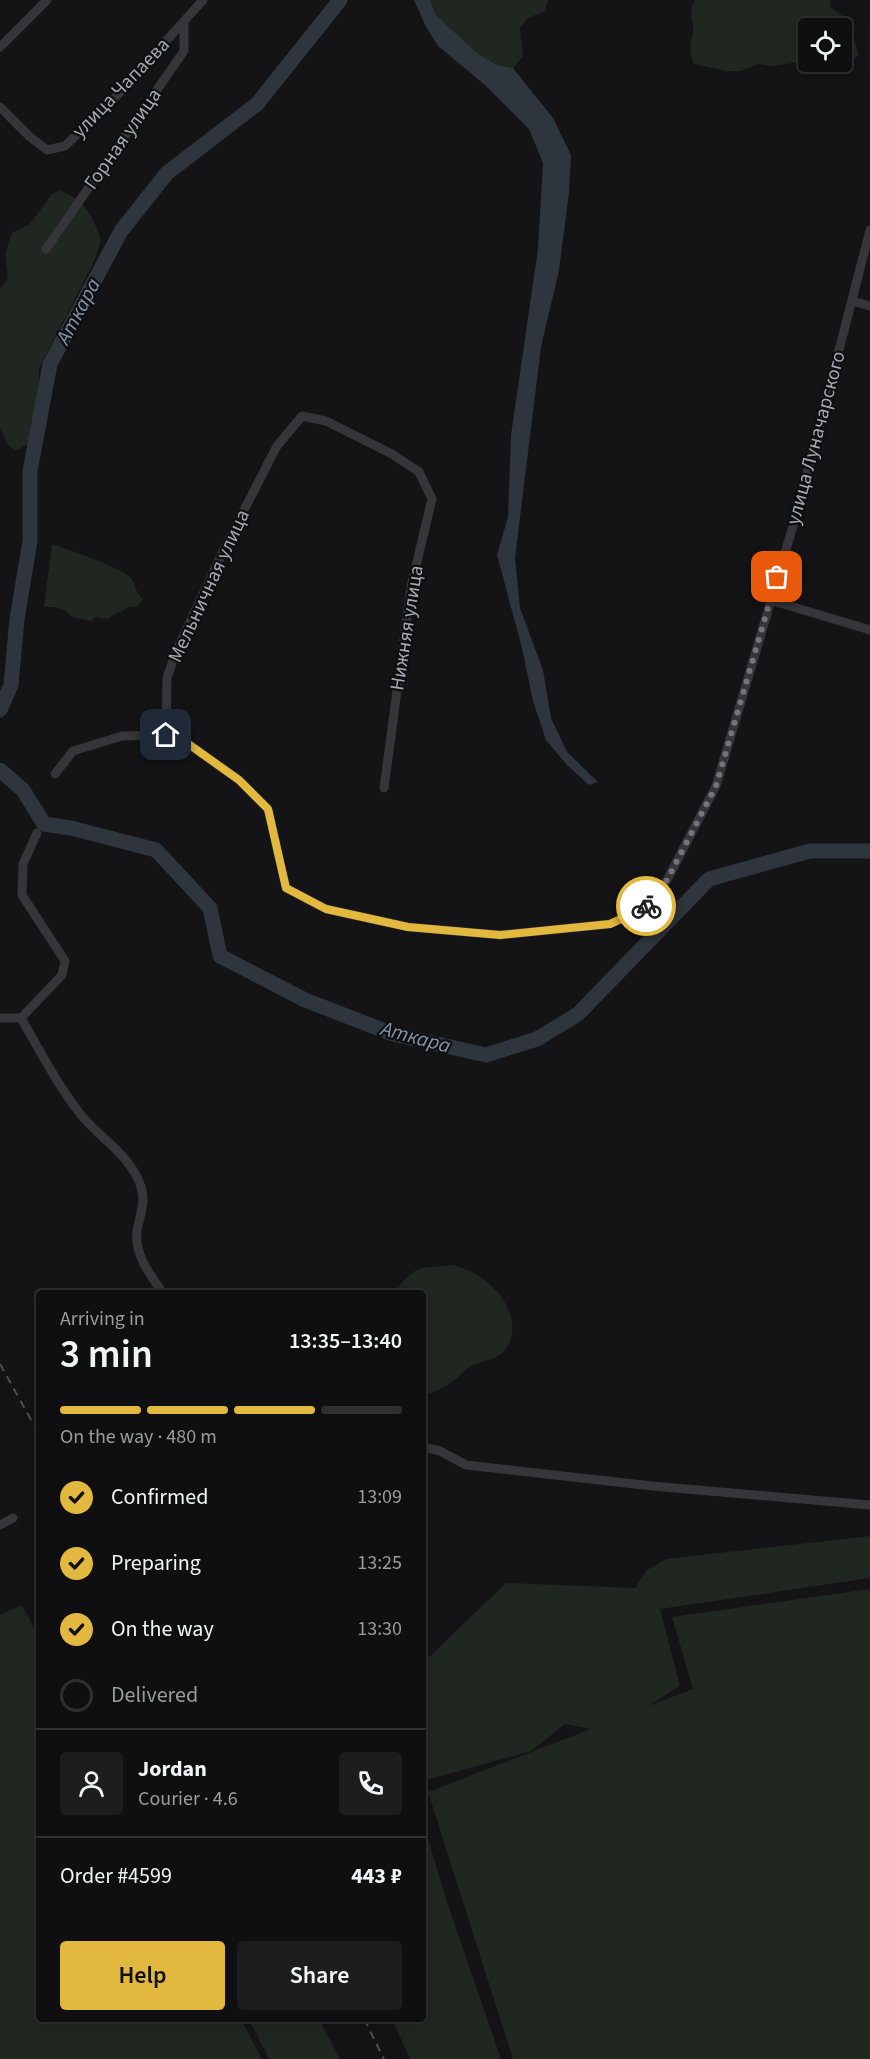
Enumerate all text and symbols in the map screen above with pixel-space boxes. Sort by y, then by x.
map controls [798,18,852,72]
button: locate [798,18,852,72]
street label: улица Чапаева [66,32,176,144]
street label: Горная улица [78,83,168,195]
water label: Аткара [47,273,108,351]
street label: улица Луначарского [779,348,853,528]
street label: Мельничная улица [161,505,257,667]
pin [751,551,802,602]
icon: bag [760,560,793,593]
street label: Нижняя улица [383,563,431,693]
pin [140,709,191,760]
icon: home [149,718,182,751]
courier [616,876,676,936]
icon: bike [630,890,663,923]
water label: Аткара [376,1013,454,1061]
text: Arriving in [60,1305,145,1333]
text: 13:35–13:40 [289,1325,402,1357]
text: 3 min [60,1327,153,1383]
text: On the way · 480 m [60,1423,217,1451]
icon: check [60,1481,93,1514]
text: Confirmed [111,1481,208,1513]
text: 13:09 [357,1483,402,1511]
icon: check [60,1547,93,1580]
text: Preparing [111,1547,201,1579]
text: 13:25 [357,1549,402,1577]
icon: check [60,1613,93,1646]
text: On the way [111,1613,214,1645]
text: 13:30 [357,1615,402,1643]
text: Delivered [111,1679,198,1711]
button: person [60,1752,123,1815]
button: phone [339,1752,402,1815]
text: Jordan [138,1753,207,1785]
text: Courier · 4.6 [138,1785,238,1813]
text: Order #4599 [60,1860,172,1892]
text: 443 ₽ [351,1860,402,1892]
button: Help [60,1941,225,2010]
button: Share [237,1941,402,2010]

